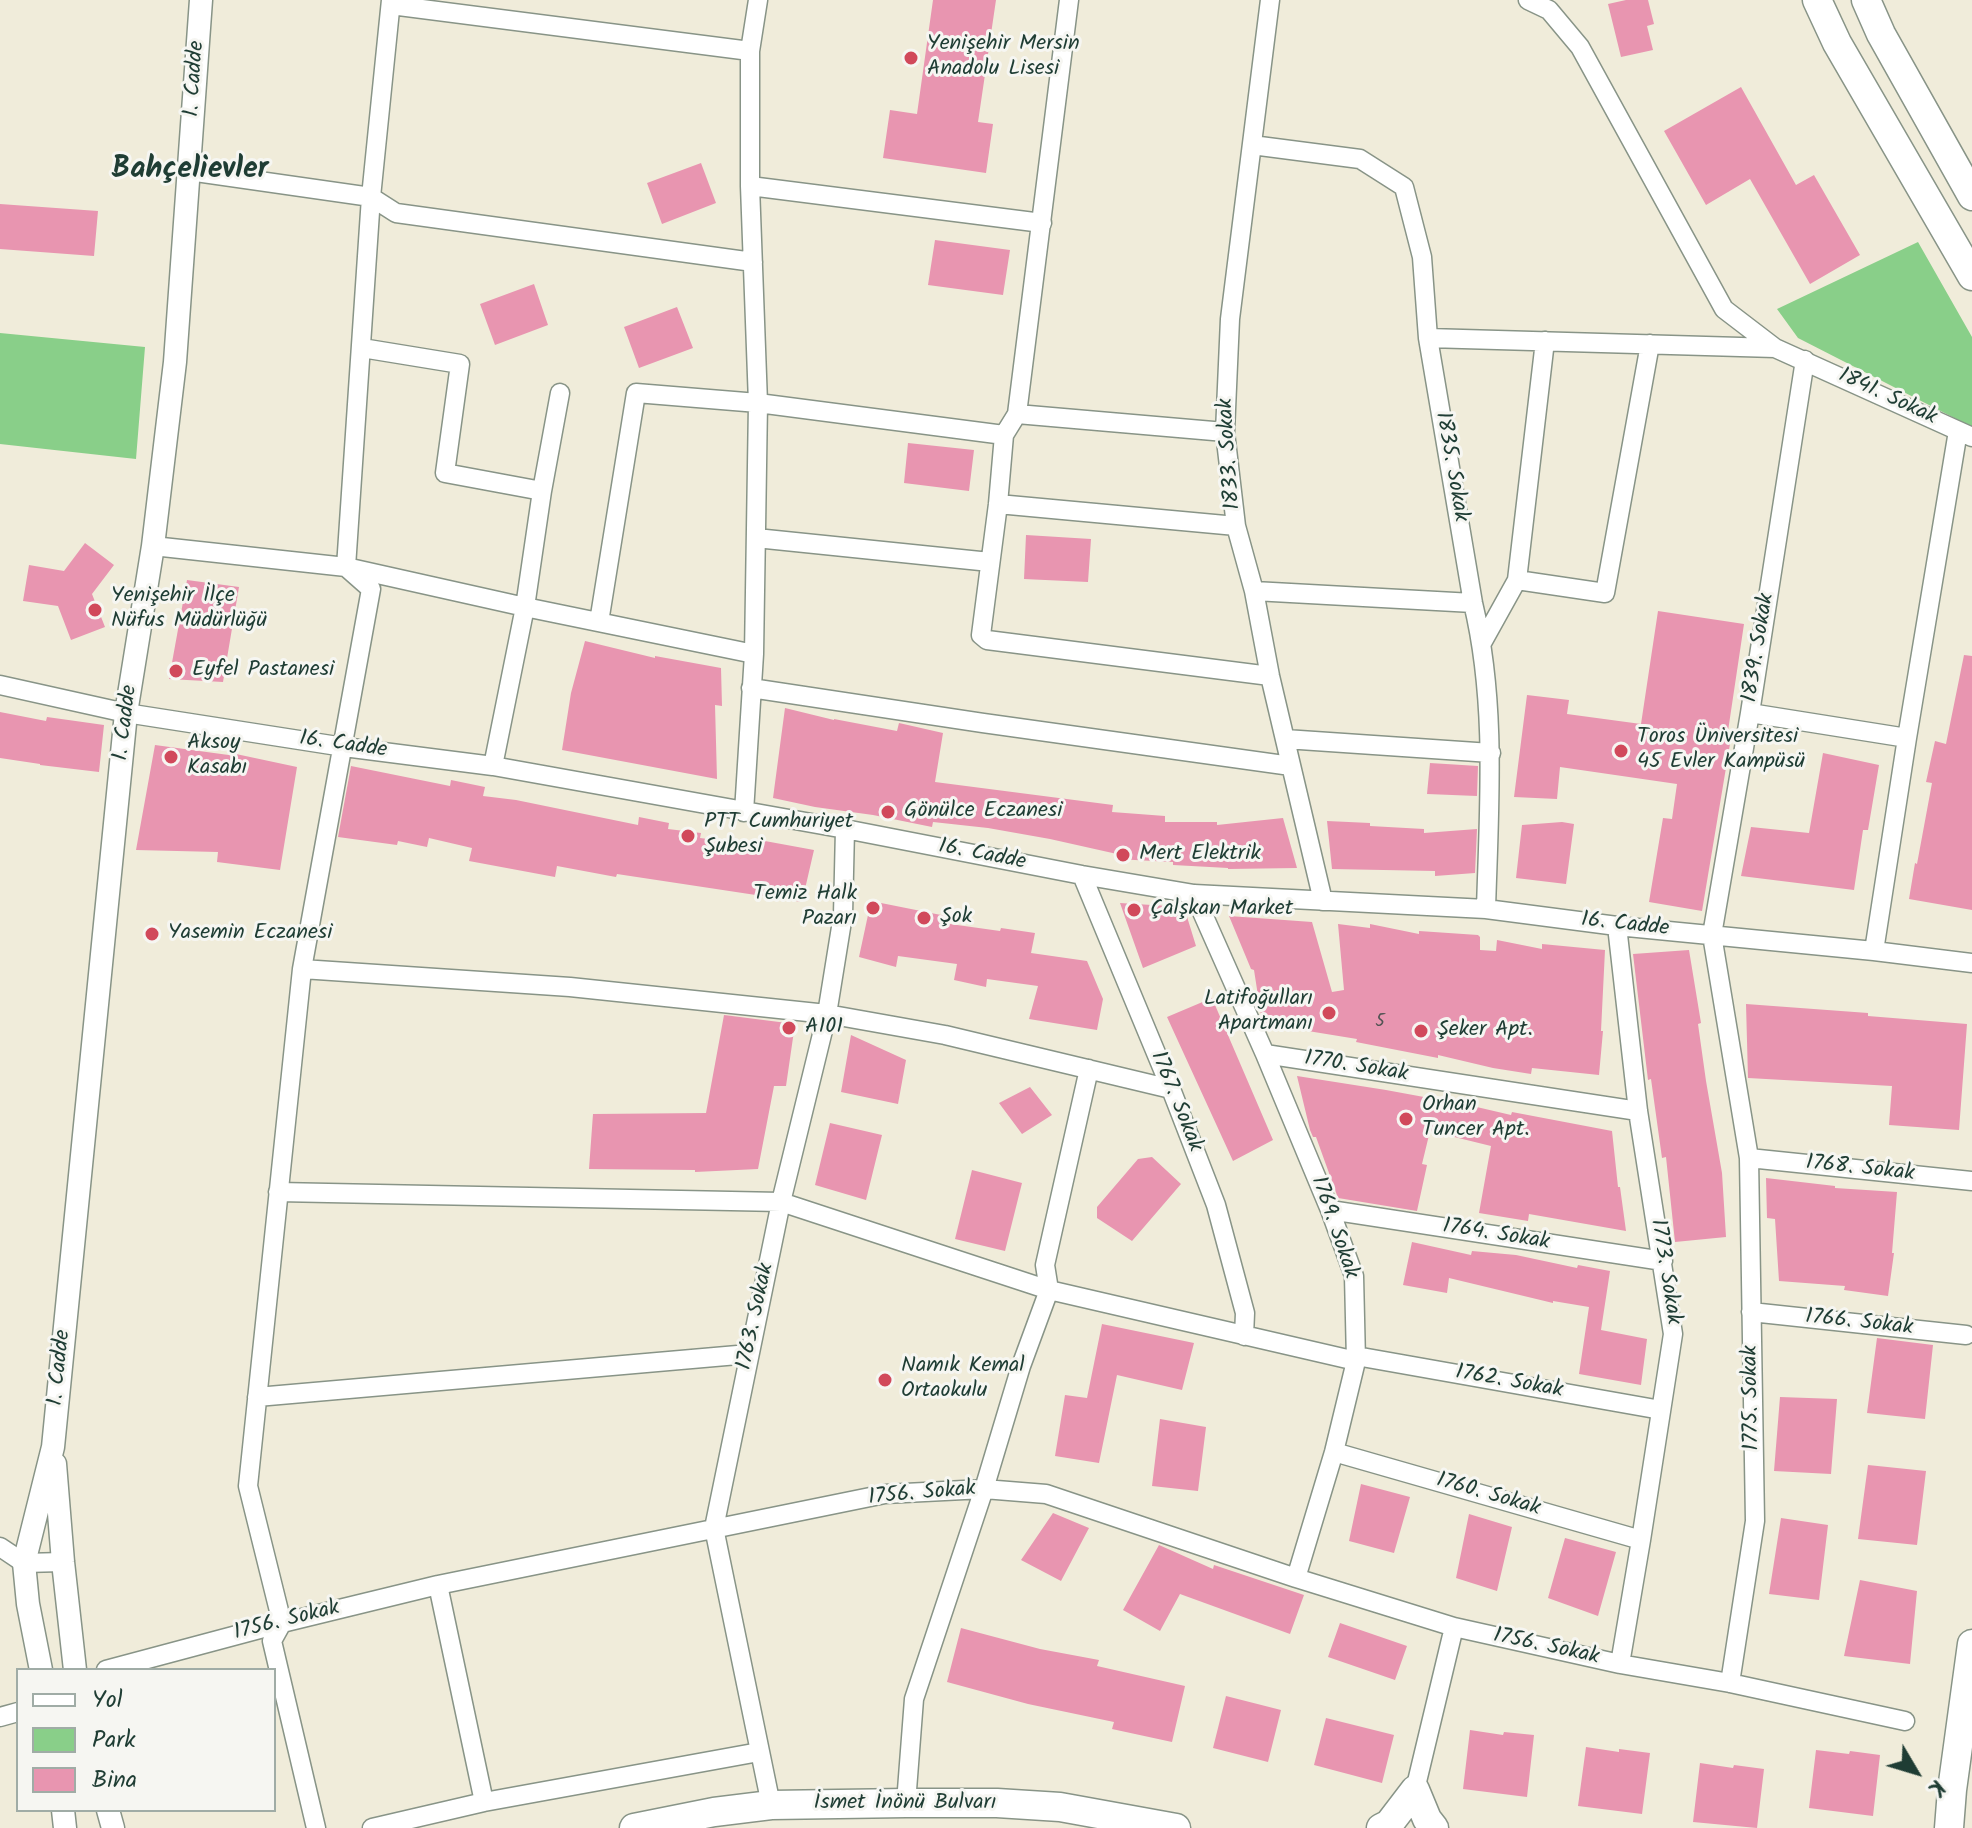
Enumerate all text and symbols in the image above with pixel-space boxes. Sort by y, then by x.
place label: Yenişehir Mersin Anadolu Lisesi [927,32,1080,84]
street label: 1. Cadde [180,40,212,118]
marker: Yenişehir Mersin Anadolu Lisesi [902,49,920,67]
district label: Bahçelievler [112,154,268,190]
street label: 1841. Sokak [1833,364,1941,432]
street label: 1833. Sokak [1214,397,1248,511]
street label: 1835. Sokak [1427,410,1473,524]
place label: Yenişehir İlçe Nüfus Müdürlüğü [111,584,267,636]
street label: 1839. Sokak [1738,592,1782,704]
marker: Yenişehir İlçe Nüfus Müdürlüğü [86,601,104,619]
place label: Eyfel Pastanesi [192,658,334,684]
marker: Eyfel Pastanesi [167,662,185,680]
street label: 1. Cadde [109,684,145,762]
place label: Toros Üniversitesi 45 Evler Kampüsü [1637,725,1805,776]
street label: 16. Cadde [297,727,389,765]
place label: Aksoy Kasabı [187,731,247,782]
marker: Toros Üniversitesi 45 Evler Kampüsü [1612,742,1630,760]
marker: Aksoy Kasabı [162,748,180,766]
place label: Gönülce Eczanesi [904,799,1062,825]
marker: Gönülce Eczanesi [879,803,897,821]
place label: PTT Cumhuriyet Şubesi [704,810,853,862]
marker: PTT Cumhuriyet Şubesi [679,827,697,845]
street label: 16. Cadde [936,835,1028,877]
place label: Mert Elektrik [1139,842,1261,868]
marker: Mert Elektrik [1114,846,1132,864]
place label: Temiz Halk Pazarı [753,882,857,934]
place label: Çalşkan Market [1150,897,1293,923]
marker: Temiz Halk Pazarı [864,899,882,917]
marker: Çalşkan Market [1125,901,1143,919]
place label: Şok [940,905,972,931]
street label: 16. Cadde [1580,908,1670,944]
marker: Şok [915,909,933,927]
place label: Yasemin Eczanesi [168,921,332,947]
marker: Yasemin Eczanesi [143,925,161,943]
place label: Latifoğulları Apartmanı [1204,987,1313,1038]
marker: Latifoğulları Apartmanı [1320,1004,1338,1022]
house number: 5 [1375,1012,1385,1034]
place label: A101 [805,1015,843,1041]
place label: Şeker Apt. [1437,1018,1533,1044]
marker: A101 [780,1019,798,1037]
marker: Şeker Apt. [1412,1022,1430,1040]
street label: 1770. Sokak [1302,1047,1410,1089]
street label: 1767. Sokak [1143,1048,1207,1156]
place label: Orhan Tuncer Apt. [1422,1093,1529,1144]
marker: Orhan Tuncer Apt. [1397,1110,1415,1128]
street label: 1768. Sokak [1804,1151,1916,1189]
street label: 1769. Sokak [1303,1173,1363,1283]
street label: 1764. Sokak [1441,1215,1551,1257]
street label: 1773. Sokak [1643,1217,1685,1327]
street label: 1763. Sokak [733,1261,781,1373]
street label: 1766. Sokak [1804,1305,1914,1343]
street label: 1. Cadde [44,1329,78,1407]
street label: 1775. Sokak [1739,1345,1767,1451]
place label: Namık Kemal Ortaokulu [901,1354,1025,1406]
street label: 1762. Sokak [1453,1361,1565,1405]
marker: Namık Kemal Ortaokulu [876,1371,894,1389]
street label: 1760. Sokak [1433,1469,1543,1523]
street label: 1756. Sokak [867,1477,977,1513]
street label: 1756. Sokak [232,1596,342,1648]
street label: 1756. Sokak [1491,1624,1601,1672]
legend [16,1668,276,1812]
text: Yol [92,1681,123,1720]
text: Park [92,1721,136,1760]
north arrow [1876,1732,1956,1812]
text: Bina [92,1761,137,1800]
text: K [1917,1771,1953,1803]
street label: İsmet İnönü Bulvarı [813,1791,997,1817]

